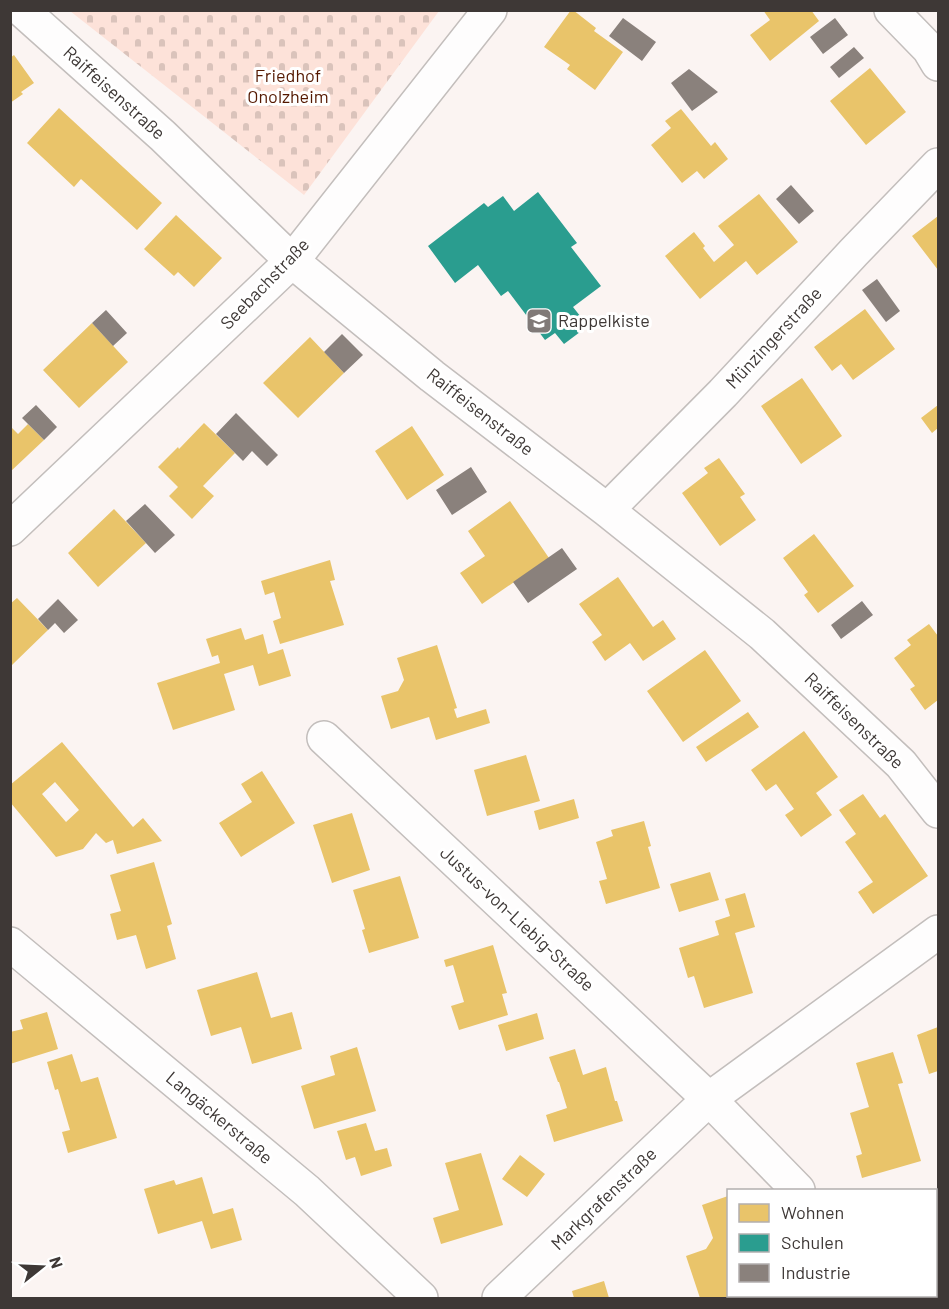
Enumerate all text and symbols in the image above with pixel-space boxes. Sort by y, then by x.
street label: Raiffeisenstraße [59,41,170,144]
park label: Friedhof Onolzheim [247,64,329,107]
street label: Seebachstraße [215,233,313,334]
street label: Münzingerstraße [721,282,826,393]
school or university icon: Rappelkiste [524,306,554,336]
place label: Rappelkiste [558,309,650,331]
street label: Raiffeisenstraße [423,363,538,460]
street label: Raiffeisenstraße [800,667,909,773]
street label: Justus-von-Liebig-Straße [436,841,599,996]
street label: Langäckerstraße [162,1066,277,1168]
street label: Markgrafenstraße [546,1142,661,1254]
legend [727,1189,937,1297]
text: Wohnen [781,1201,844,1223]
text: Schulen [781,1231,844,1253]
north arrow [12,1237,72,1297]
text: N [46,1254,67,1270]
text: Industrie [781,1261,851,1283]

